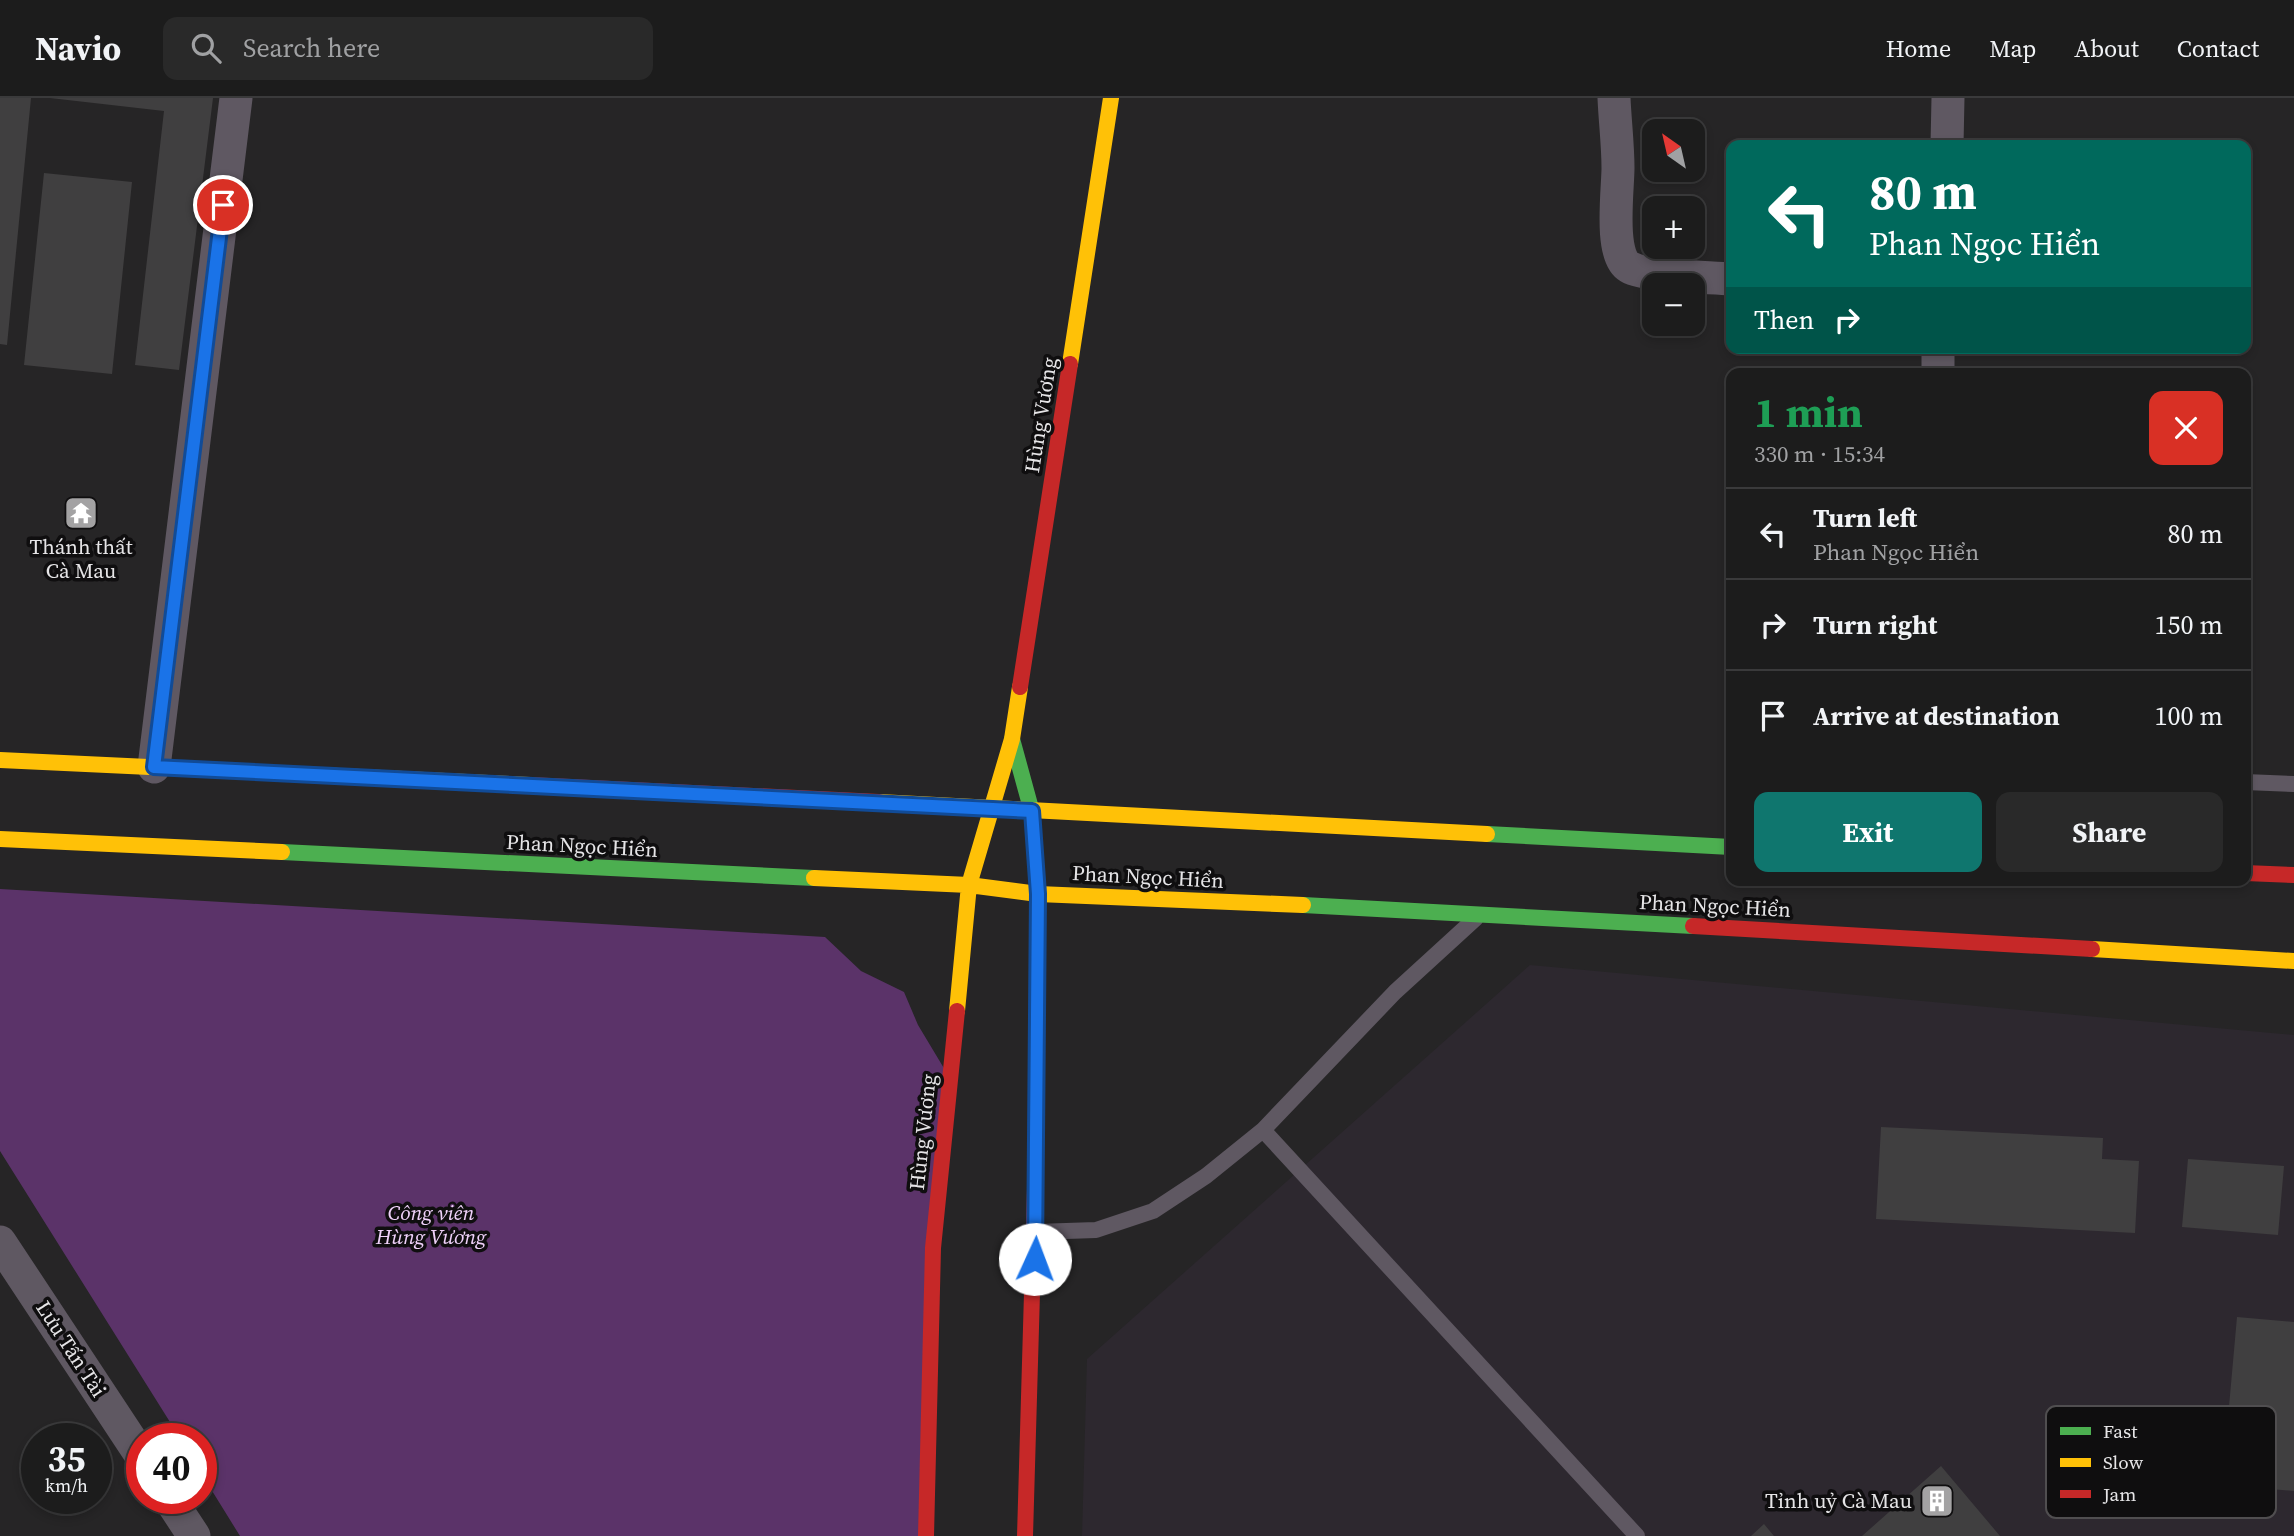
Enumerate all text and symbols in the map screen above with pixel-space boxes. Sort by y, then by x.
search box [163,17,653,80]
text: Navio [35,26,121,71]
icon: search [187,29,225,67]
text: Search here [243,30,380,66]
text: Home [1886,32,1951,65]
text: Map [1989,32,2036,65]
text: About [2074,32,2139,65]
text: Contact [2177,32,2259,65]
north arrow [1642,119,1704,182]
map controls [1642,119,1705,336]
text: 80 m [1869,158,1977,225]
icon: left [1754,168,1845,259]
pin [193,175,253,235]
icon: arrive [204,186,242,224]
button: + [1642,196,1705,259]
text: Phan Ngọc Hiển [1869,222,2100,266]
button: − [1642,273,1705,336]
icon: right [1828,301,1866,339]
text: Then [1754,302,1814,338]
street label: Hùng Vương [1017,355,1064,475]
text: 1 min [1754,383,1863,441]
button: close [2149,391,2223,465]
text: 330 m · 15:34 [1754,438,1885,470]
temple icon: Thánh thất Cà Mau [62,494,100,532]
text: Turn left [1813,500,1917,536]
icon: left [1754,515,1792,553]
text: 80 m [2168,516,2223,552]
place label: Thánh thất Cà Mau [29,532,133,585]
text: Phan Ngọc Hiển [1813,536,1979,568]
icon: right [1754,606,1792,644]
text: Turn right [1813,607,1937,643]
text: 150 m [2155,607,2223,643]
icon: arrive [1754,697,1792,735]
text: Arrive at destination [1813,698,2060,734]
text: 100 m [2155,698,2223,734]
button: Exit [1754,792,1982,872]
button: Share [1996,792,2223,872]
street label: Phan Ngọc Hiển [505,827,659,864]
street label: Phan Ngọc Hiển [1071,858,1225,895]
street label: Phan Ngọc Hiển [1638,887,1792,924]
street label: Hùng Vương [902,1072,943,1191]
park label: Công viên Hùng Vương [375,1198,487,1251]
position arrow [998,1222,1072,1296]
street label: Lưu Tấn Tài [29,1295,113,1402]
legend [2046,1406,2276,1518]
text: Fast [2103,1418,2138,1444]
speed limit sign: 40 [126,1423,217,1514]
text: 35 [48,1435,85,1483]
text: Slow [2103,1449,2144,1475]
text: km/h [45,1473,88,1498]
text: Jam [2102,1481,2136,1507]
building icon: Tỉnh uỷ Cà Mau [1918,1482,1956,1520]
place label: Tỉnh uỷ Cà Mau [1765,1486,1912,1515]

